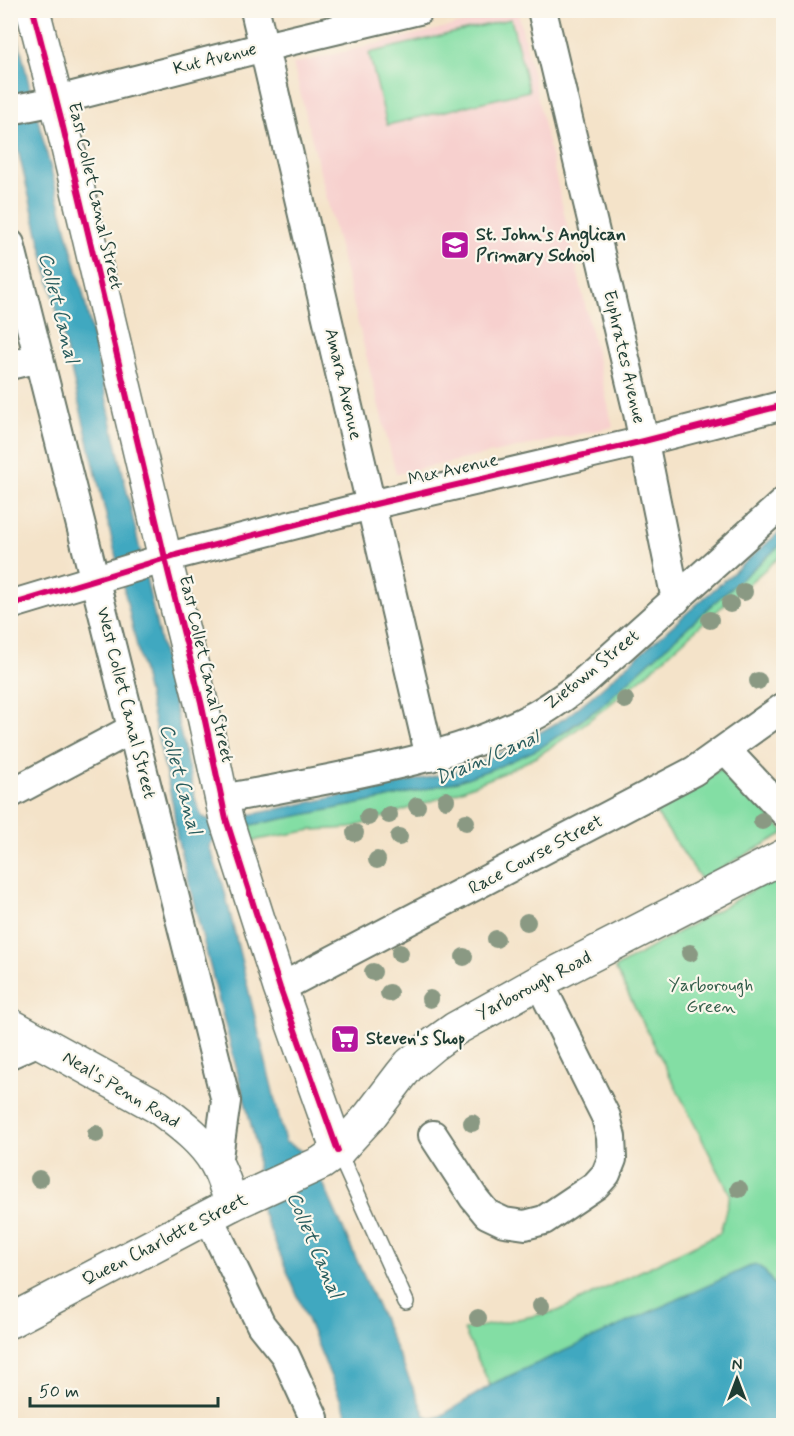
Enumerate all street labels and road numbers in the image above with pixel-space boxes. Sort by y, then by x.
street label: Kut Avenue [171,37,259,81]
street label: East Collet Canal Street [62,100,128,292]
street label: Euphrates Avenue [597,288,651,426]
street label: Amara Avenue [318,326,368,442]
street label: Mex Avenue [406,448,500,492]
street label: East Collet Canal Street [173,573,239,765]
street label: West Collet Canal Street [91,605,161,802]
street label: Zietown Street [540,624,645,716]
street label: Race Course Street [465,809,607,901]
street label: Yarborough Road [472,946,596,1026]
street label: Neal's Penn Road [58,1046,184,1134]
street label: Queen Charlotte Street [78,1188,252,1292]

